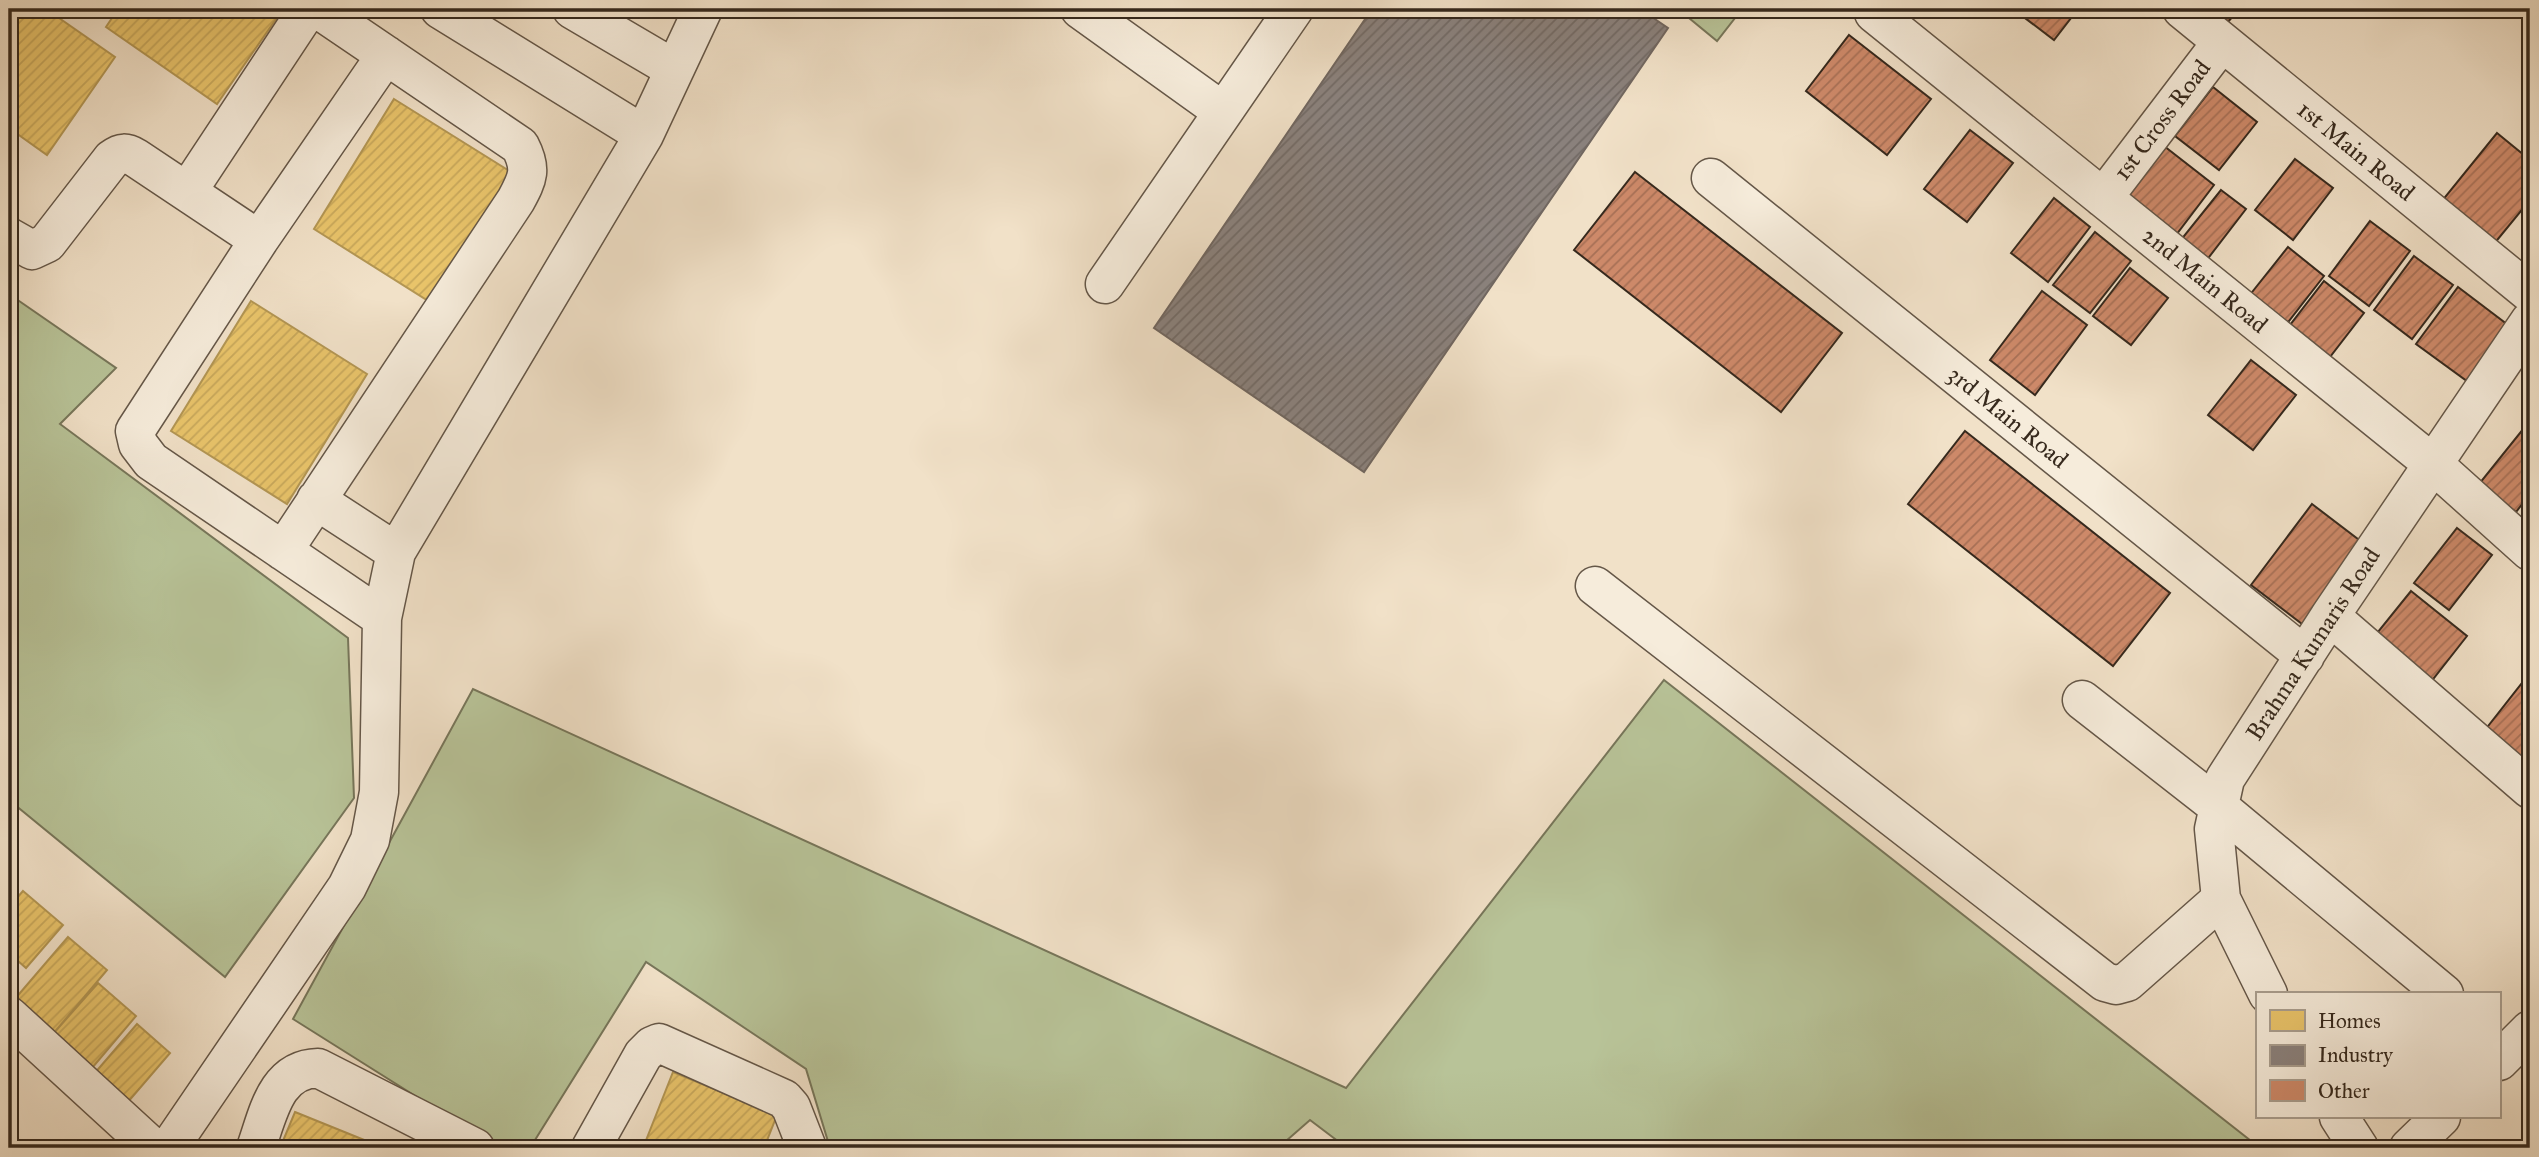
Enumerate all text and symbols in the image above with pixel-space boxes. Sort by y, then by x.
street label: 1st Cross Road [2107,54,2217,186]
street label: 1st Main Road [2291,94,2421,208]
street label: 2nd Main Road [2136,220,2274,340]
street label: 3rd Main Road [1942,359,2074,475]
street label: Brahma Kumaris Road [2239,542,2387,746]
legend [2256,992,2500,1118]
text: Homes [2318,1008,2381,1034]
text: Industry [2318,1042,2394,1068]
text: Other [2318,1078,2370,1104]

